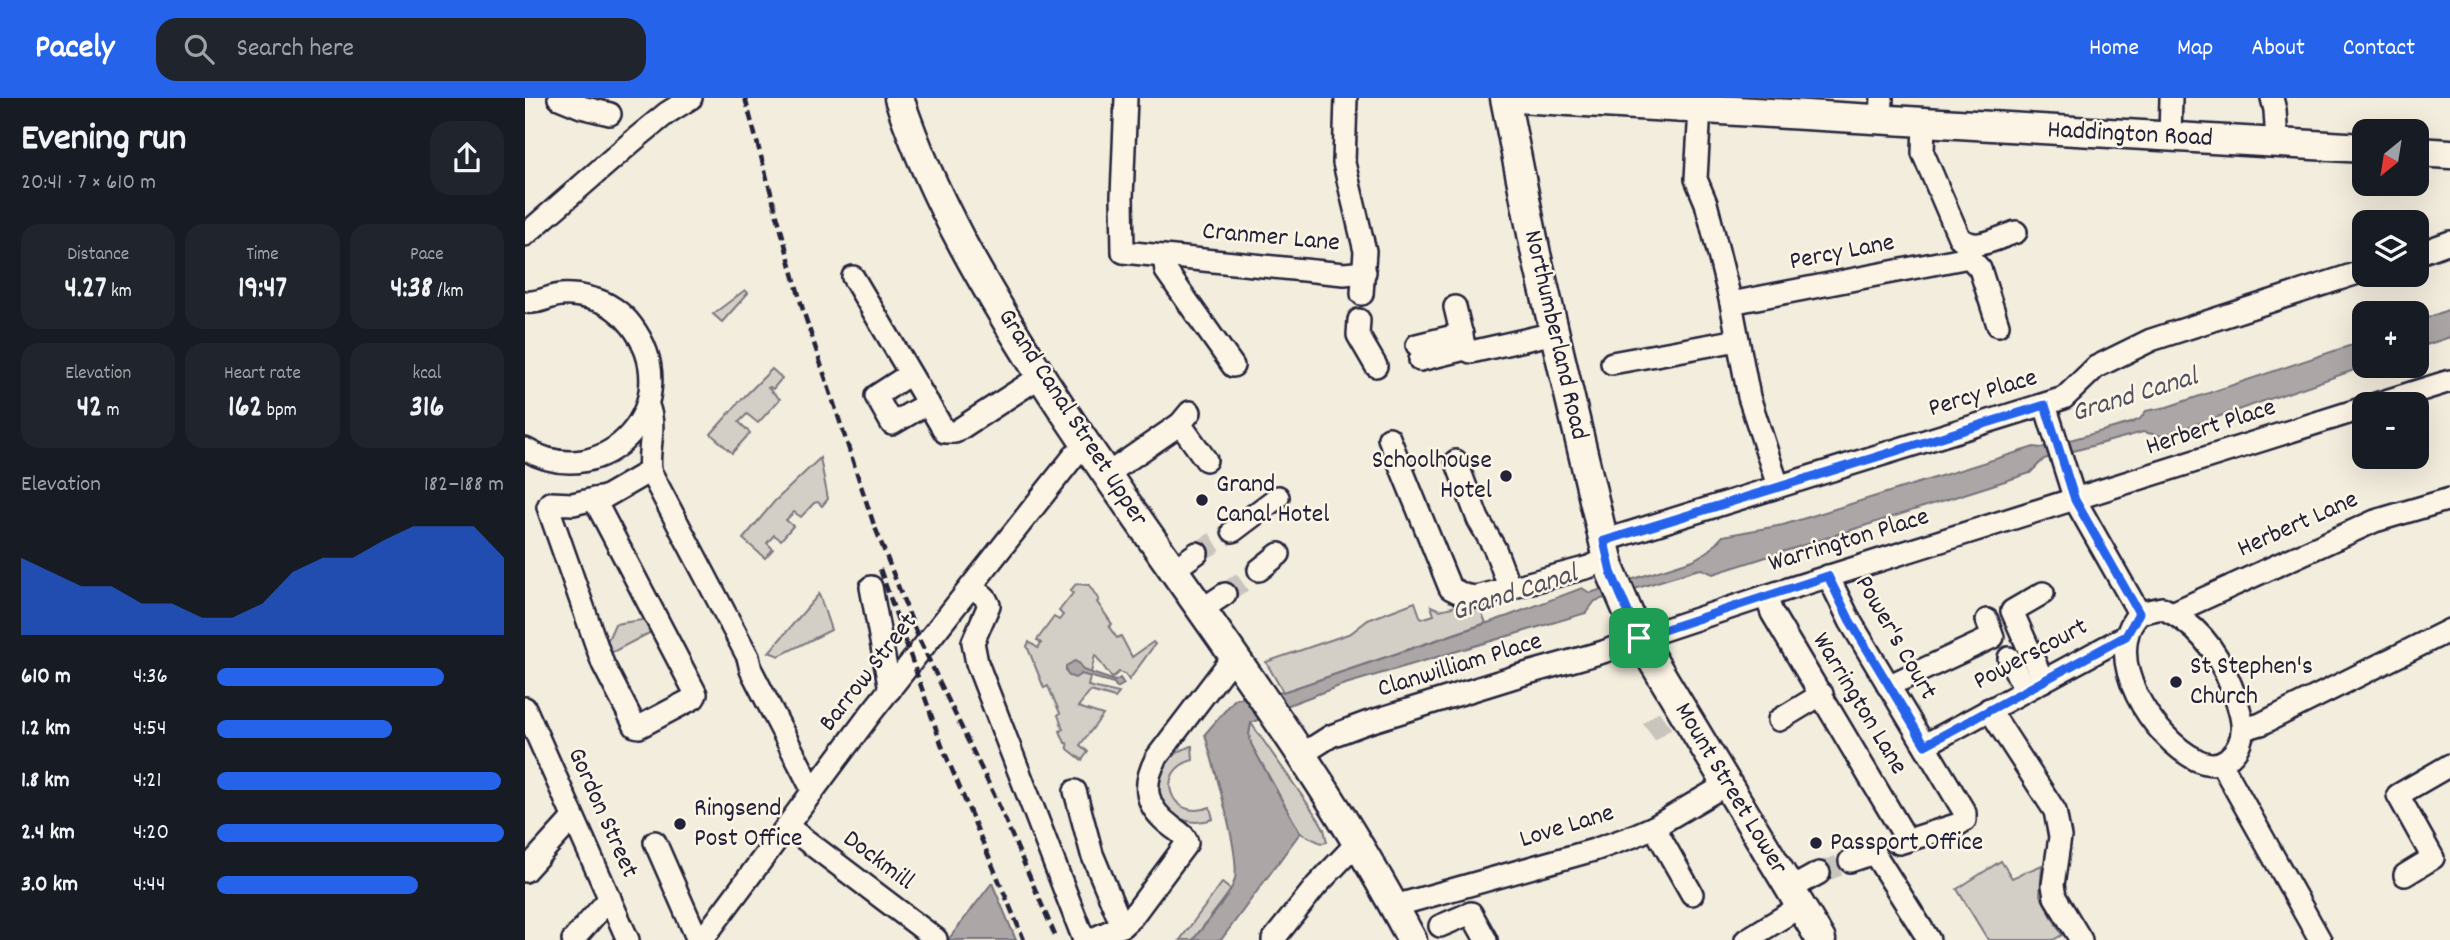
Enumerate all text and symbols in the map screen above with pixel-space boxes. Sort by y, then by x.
search box [156,18,646,81]
text: Pacely [35,26,114,73]
icon: search [180,30,218,68]
text: Search here [236,31,354,68]
text: Home [2089,32,2139,66]
text: Map [2177,32,2213,66]
text: About [2251,32,2305,66]
text: Contact [2343,32,2415,66]
street label: Haddington Road [2046,112,2214,158]
text: Evening run [21,113,186,168]
north arrow [2352,119,2429,196]
map controls [2352,119,2429,469]
button: share [430,121,504,195]
text: 20:41 · 7 × 610 m [21,167,156,200]
button: layers [2352,210,2429,287]
street label: Cranmer Lane [1201,214,1341,262]
street label: Percy Lane [1786,225,1898,281]
street label: Northumberland Road [1513,227,1597,443]
text: Distance [67,242,129,269]
text: Time [246,242,279,269]
text: Pace [410,242,444,269]
text: 4.27 [65,269,107,312]
text: 19:47 [238,269,287,312]
text: 4:38 [390,269,433,312]
text: km [107,279,132,306]
text: /km [433,279,464,306]
button: + [2352,301,2429,378]
street label: Grand Canal Street Upper [988,302,1157,535]
water label: Grand Canal [2067,358,2205,435]
street label: Percy Place [1924,360,2042,428]
text: Elevation [65,361,131,388]
text: Heart rate [224,361,301,388]
text: kcal [412,361,441,388]
text: 42 [77,388,102,431]
text: 162 [228,388,262,431]
text: 316 [410,388,444,431]
street label: Herbert Place [2141,390,2281,466]
button: − [2352,392,2429,469]
text: m [102,398,120,425]
text: bpm [262,398,297,425]
place label: Schoolhouse Hotel [1372,443,1492,510]
place label: Grand Canal Hotel [1216,467,1330,534]
marker: Schoolhouse Hotel [1498,468,1514,484]
text: Elevation [21,469,101,502]
text: 182–188 m [424,469,504,502]
street label: Herbert Lane [2232,482,2364,568]
marker: Grand Canal Hotel [1194,492,1210,508]
street label: Warrington Place [1764,499,1934,583]
water label: Grand Canal [1447,555,1585,634]
street label: Power's Court [1844,569,1946,707]
street label: Barrow Street [811,606,927,740]
pin [1609,608,1669,668]
street label: Powerscourt [1967,609,2095,701]
icon: arrive [1620,619,1658,657]
street label: Clanwilliam Place [1373,623,1547,709]
street label: Warrington Lane [1802,626,1916,782]
place label: St Stephen's Church [2190,649,2313,716]
text: 610 m [21,661,71,694]
text: 4:36 [133,661,168,694]
marker: St Stephen's Church [2168,674,2184,690]
street label: Mount Street Lower [1664,696,1796,882]
text: 1.2 km [21,713,70,746]
text: 4:54 [133,713,167,746]
street label: Gordon Street [557,742,647,884]
text: 1.8 km [21,765,70,798]
text: 4:21 [133,765,161,798]
place label: Ringsend Post Office [694,791,802,858]
street label: Love Lane [1515,795,1619,859]
marker: Ringsend Post Office [672,816,688,832]
text: 2.4 km [21,817,75,850]
text: 4:20 [133,817,169,850]
street label: Dockmill [834,822,922,900]
place label: Passport Office [1830,825,1983,862]
marker: Passport Office [1808,835,1824,851]
text: 3.0 km [21,869,78,902]
text: 4:44 [133,869,165,902]

